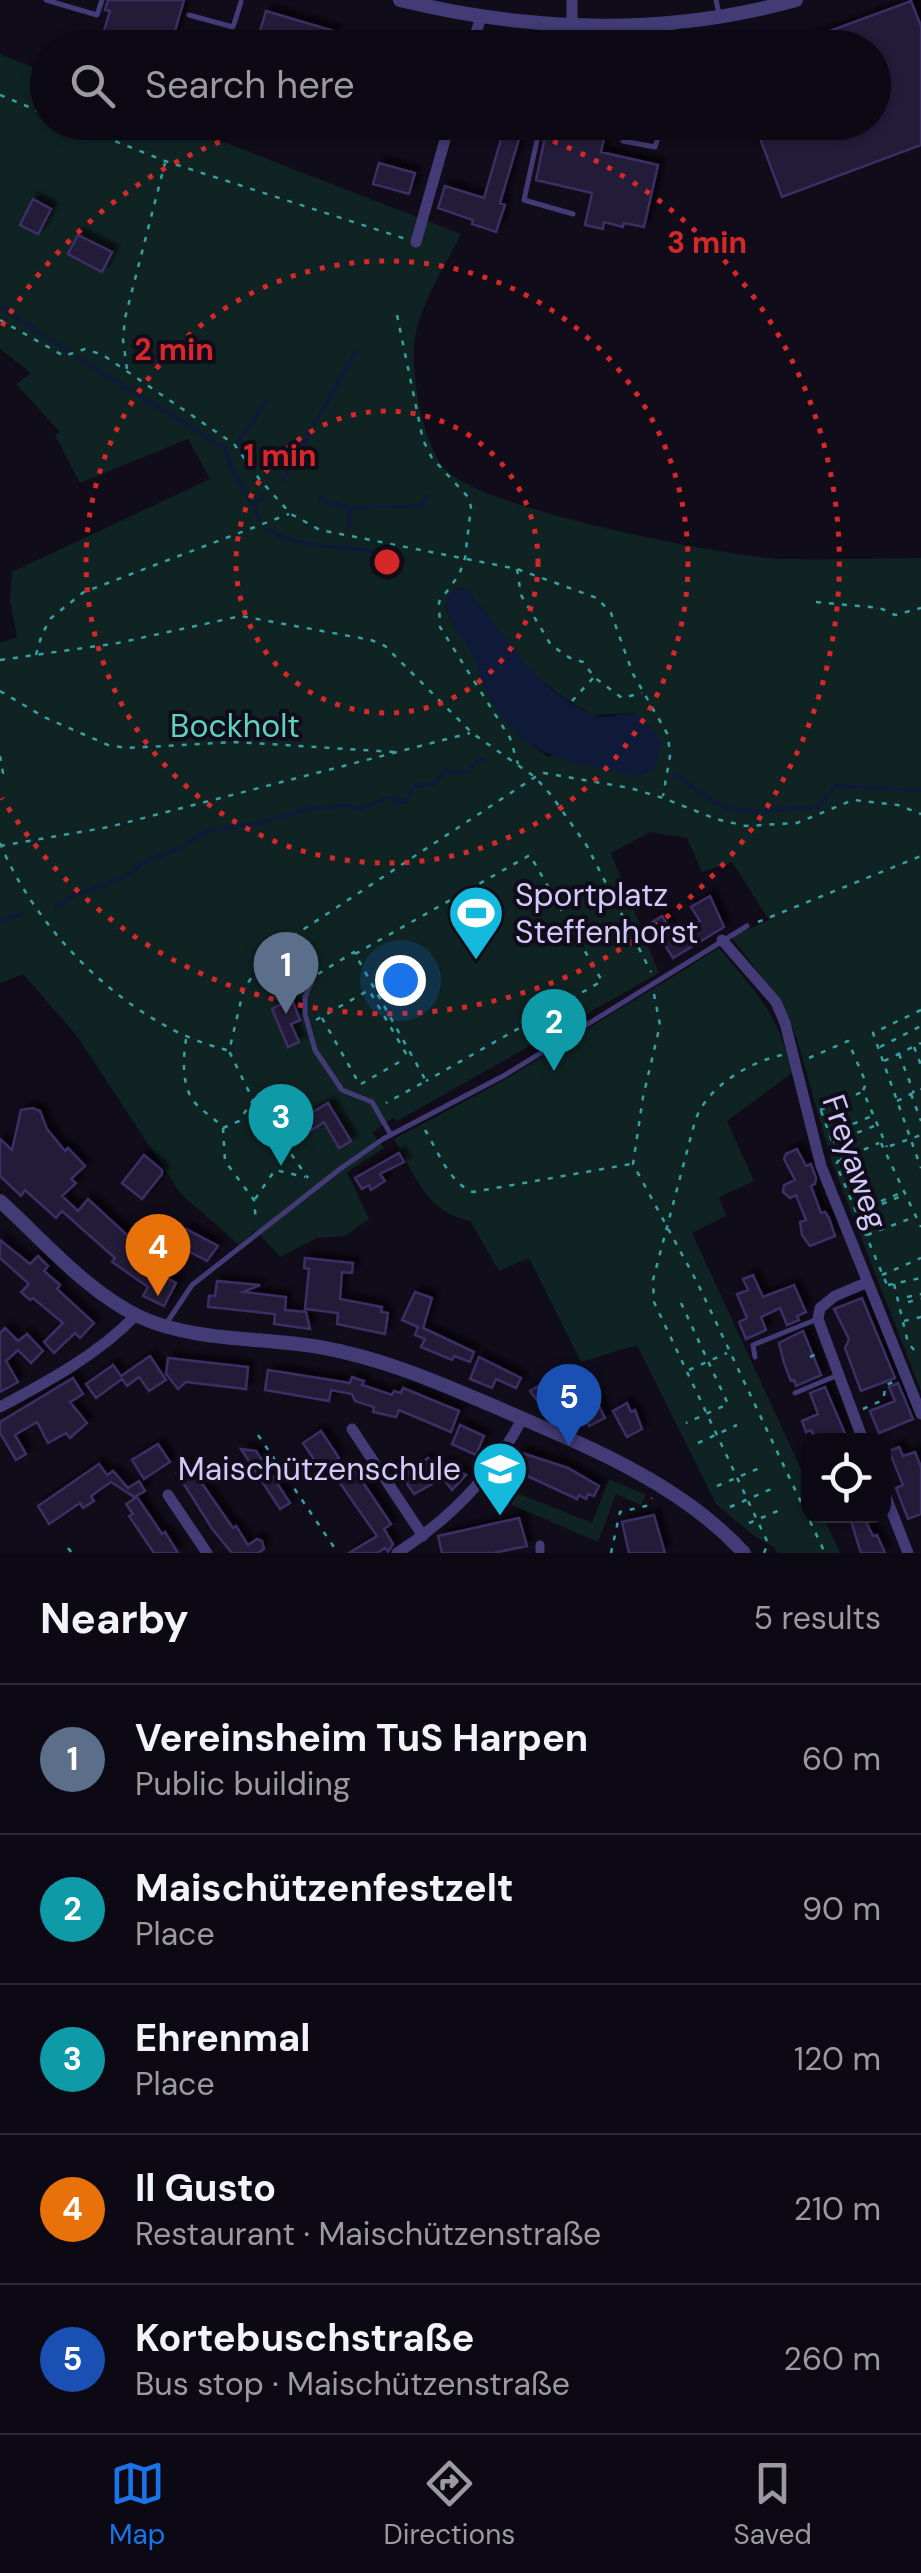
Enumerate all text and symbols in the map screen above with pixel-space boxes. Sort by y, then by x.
search box [30,30,891,140]
icon: search [65,58,120,113]
text: Search here [145,60,355,110]
text: 3 min [667,223,747,262]
text: 2 min [134,330,214,369]
text: 1 min [244,436,316,475]
centre of rings [369,544,405,580]
park label: Bockholt [170,705,300,747]
place label: Sportplatz Steffenhorst [515,874,699,953]
sports icon: Sportplatz Steffenhorst [446,883,506,962]
pin: 1 [254,932,318,1014]
your location [375,955,426,1006]
pin: 2 [522,988,586,1071]
pin: 3 [248,1084,314,1166]
street label: Freyaweg [812,1089,898,1235]
pin: 4 [126,1214,190,1296]
pin: 5 [536,1364,602,1446]
map controls [801,1433,891,1523]
button: locate [801,1433,891,1523]
school or university icon: Maischützenschule [470,1439,530,1518]
place label: Maischützenschule [178,1448,461,1490]
text: Nearby [40,1591,189,1646]
text: 5 results [753,1597,881,1639]
text: Vereinsheim TuS Harpen [135,1713,588,1763]
text: 1 [67,1738,78,1780]
text: 60 m [802,1738,881,1780]
text: Public building [135,1763,351,1805]
text: Maischützenfestzelt [135,1863,513,1913]
text: 2 [63,1888,82,1930]
text: 90 m [802,1888,881,1930]
text: Place [135,1913,215,1955]
text: Ehrenmal [135,2013,310,2063]
text: 3 [63,2038,82,2080]
text: 120 m [794,2038,881,2080]
text: Place [135,2063,215,2105]
text: Il Gusto [135,2163,276,2213]
text: 4 [62,2188,83,2230]
text: 210 m [794,2188,881,2230]
text: Restaurant · Maischützenstraße [135,2213,601,2255]
text: Kortebuschstraße [135,2313,474,2363]
text: 5 [63,2338,82,2380]
text: 260 m [784,2338,881,2380]
text: Bus stop · Maischützenstraße [135,2363,570,2405]
tab: Map [109,2456,165,2553]
tab: Directions [384,2456,515,2553]
tab: Saved [733,2456,812,2553]

